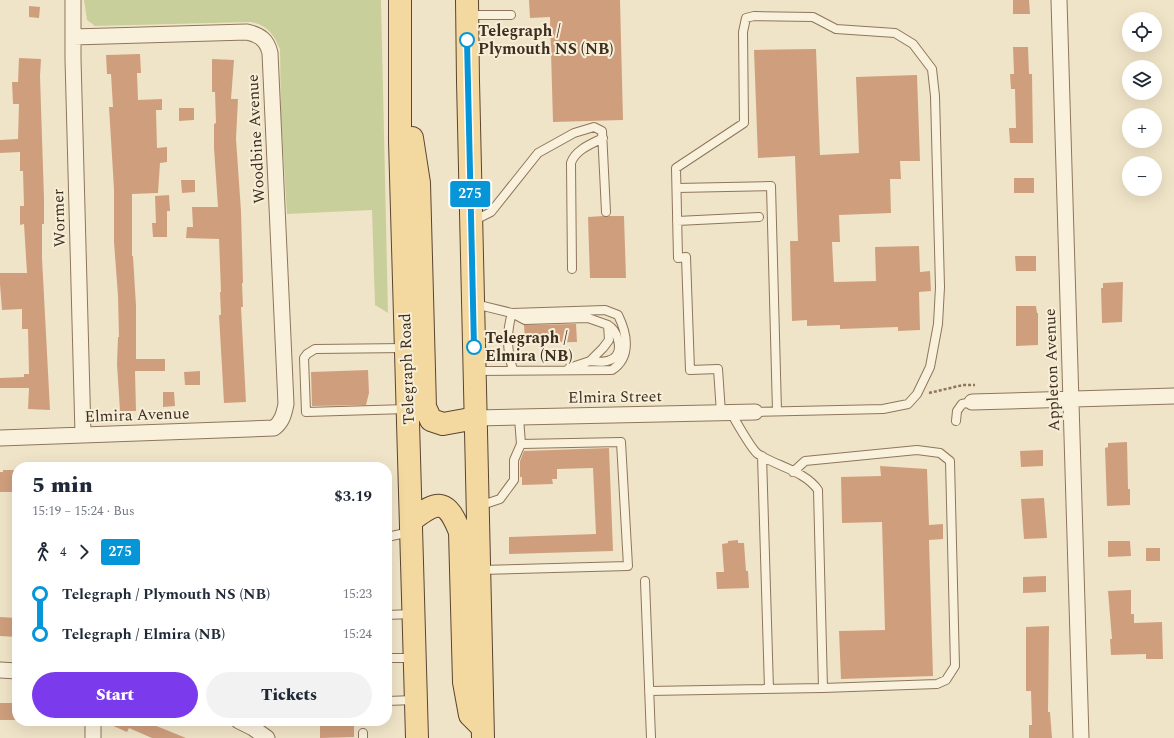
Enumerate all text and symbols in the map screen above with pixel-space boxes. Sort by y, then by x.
map controls [1122,12,1162,196]
button: locate [1122,12,1162,52]
place label: Telegraph / Plymouth NS (NB) [478,19,614,61]
marker: Telegraph / Plymouth NS (NB) [459,32,475,48]
button: layers [1122,60,1162,100]
street label: Woodbine Avenue [241,74,271,204]
button: + [1122,108,1162,148]
button: − [1122,156,1162,196]
line badge: 275 [447,181,493,207]
text: 275 [458,183,482,204]
street label: Wormer [46,188,72,248]
street label: Appleton Avenue [1038,308,1066,432]
street label: Telegraph Road [393,313,421,425]
place label: Telegraph / Elmira (NB) [485,326,573,368]
marker: Telegraph / Elmira (NB) [466,339,482,355]
street label: Elmira Street [568,384,663,410]
street label: Elmira Avenue [84,401,190,429]
text: 5 min [32,469,93,502]
text: $3.19 [334,485,372,508]
text: 15:19 – 15:24 · Bus [32,501,135,521]
icon: walk [32,541,54,563]
icon: forward [73,541,95,563]
text: 275 [109,541,132,562]
text: 4 [60,542,67,562]
text: Telegraph / Plymouth NS (NB) [62,583,270,606]
text: 15:23 [343,584,372,604]
text: Telegraph / Elmira (NB) [62,623,225,646]
text: 15:24 [343,624,372,644]
button: Start [32,672,198,718]
button: Tickets [206,672,372,718]

